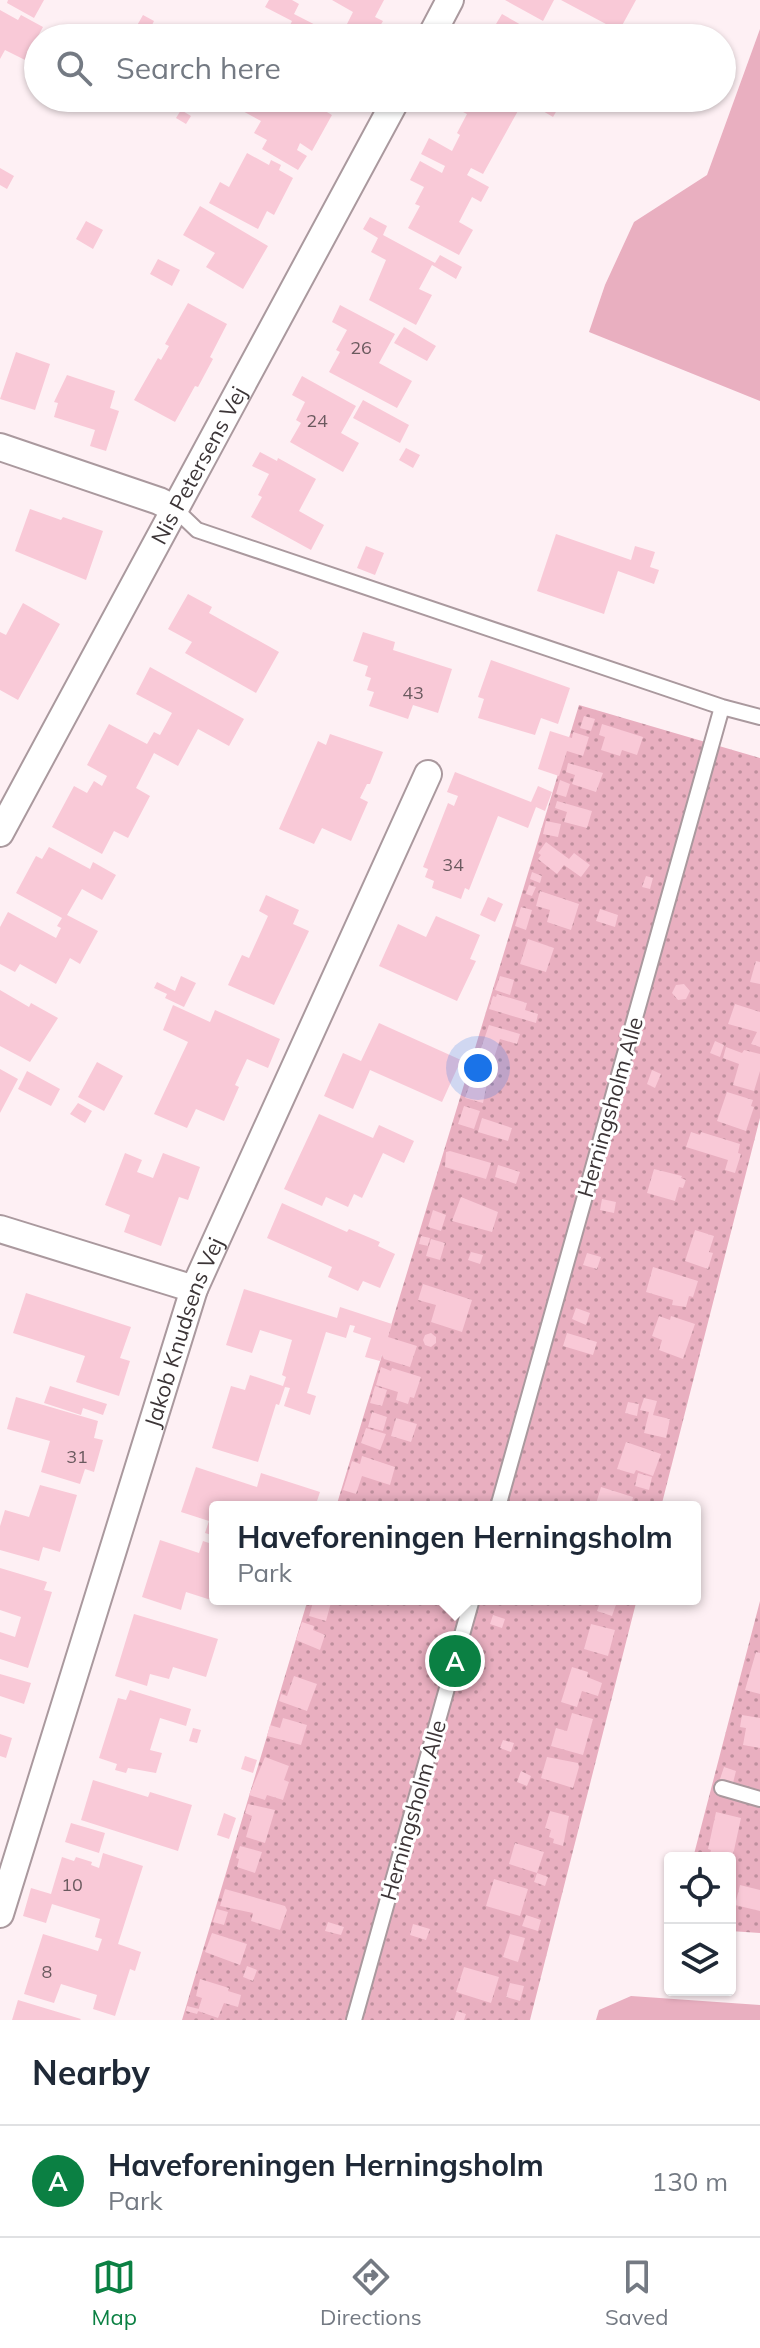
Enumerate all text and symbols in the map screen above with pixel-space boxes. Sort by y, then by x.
search box [24,24,736,112]
icon: search [52,46,96,90]
text: Search here [116,49,281,87]
house number: 26 [350,336,372,359]
street label: Nis Petersens Vej [145,381,253,549]
house number: 24 [306,409,328,432]
house number: 43 [402,681,424,704]
house number: 34 [442,853,464,876]
street label: Herningsholm Alle [571,1014,649,1200]
your location [458,1048,498,1088]
street label: Jakob Knudsens Vej [138,1233,230,1431]
house number: 31 [66,1445,88,1468]
popup [209,1501,701,1605]
text: Haveforeningen Herningsholm [237,1518,673,1556]
text: Park [237,1556,292,1589]
pin: A [429,1631,481,1691]
street label: Herningsholm Alle [374,1717,452,1903]
map controls [664,1852,736,1996]
button: locate [664,1852,736,1924]
house number: 10 [61,1873,83,1896]
button: layers [664,1924,736,1996]
house number: 8 [42,1960,52,1983]
text: Nearby [32,2051,150,2094]
text: Haveforeningen Herningsholm [108,2146,544,2184]
text: A [48,2165,68,2198]
text: 130 m [652,2165,728,2198]
text: Park [108,2184,163,2217]
tab: Map [92,2255,137,2331]
tab: Directions [320,2255,422,2331]
tab: Saved [605,2255,668,2331]

